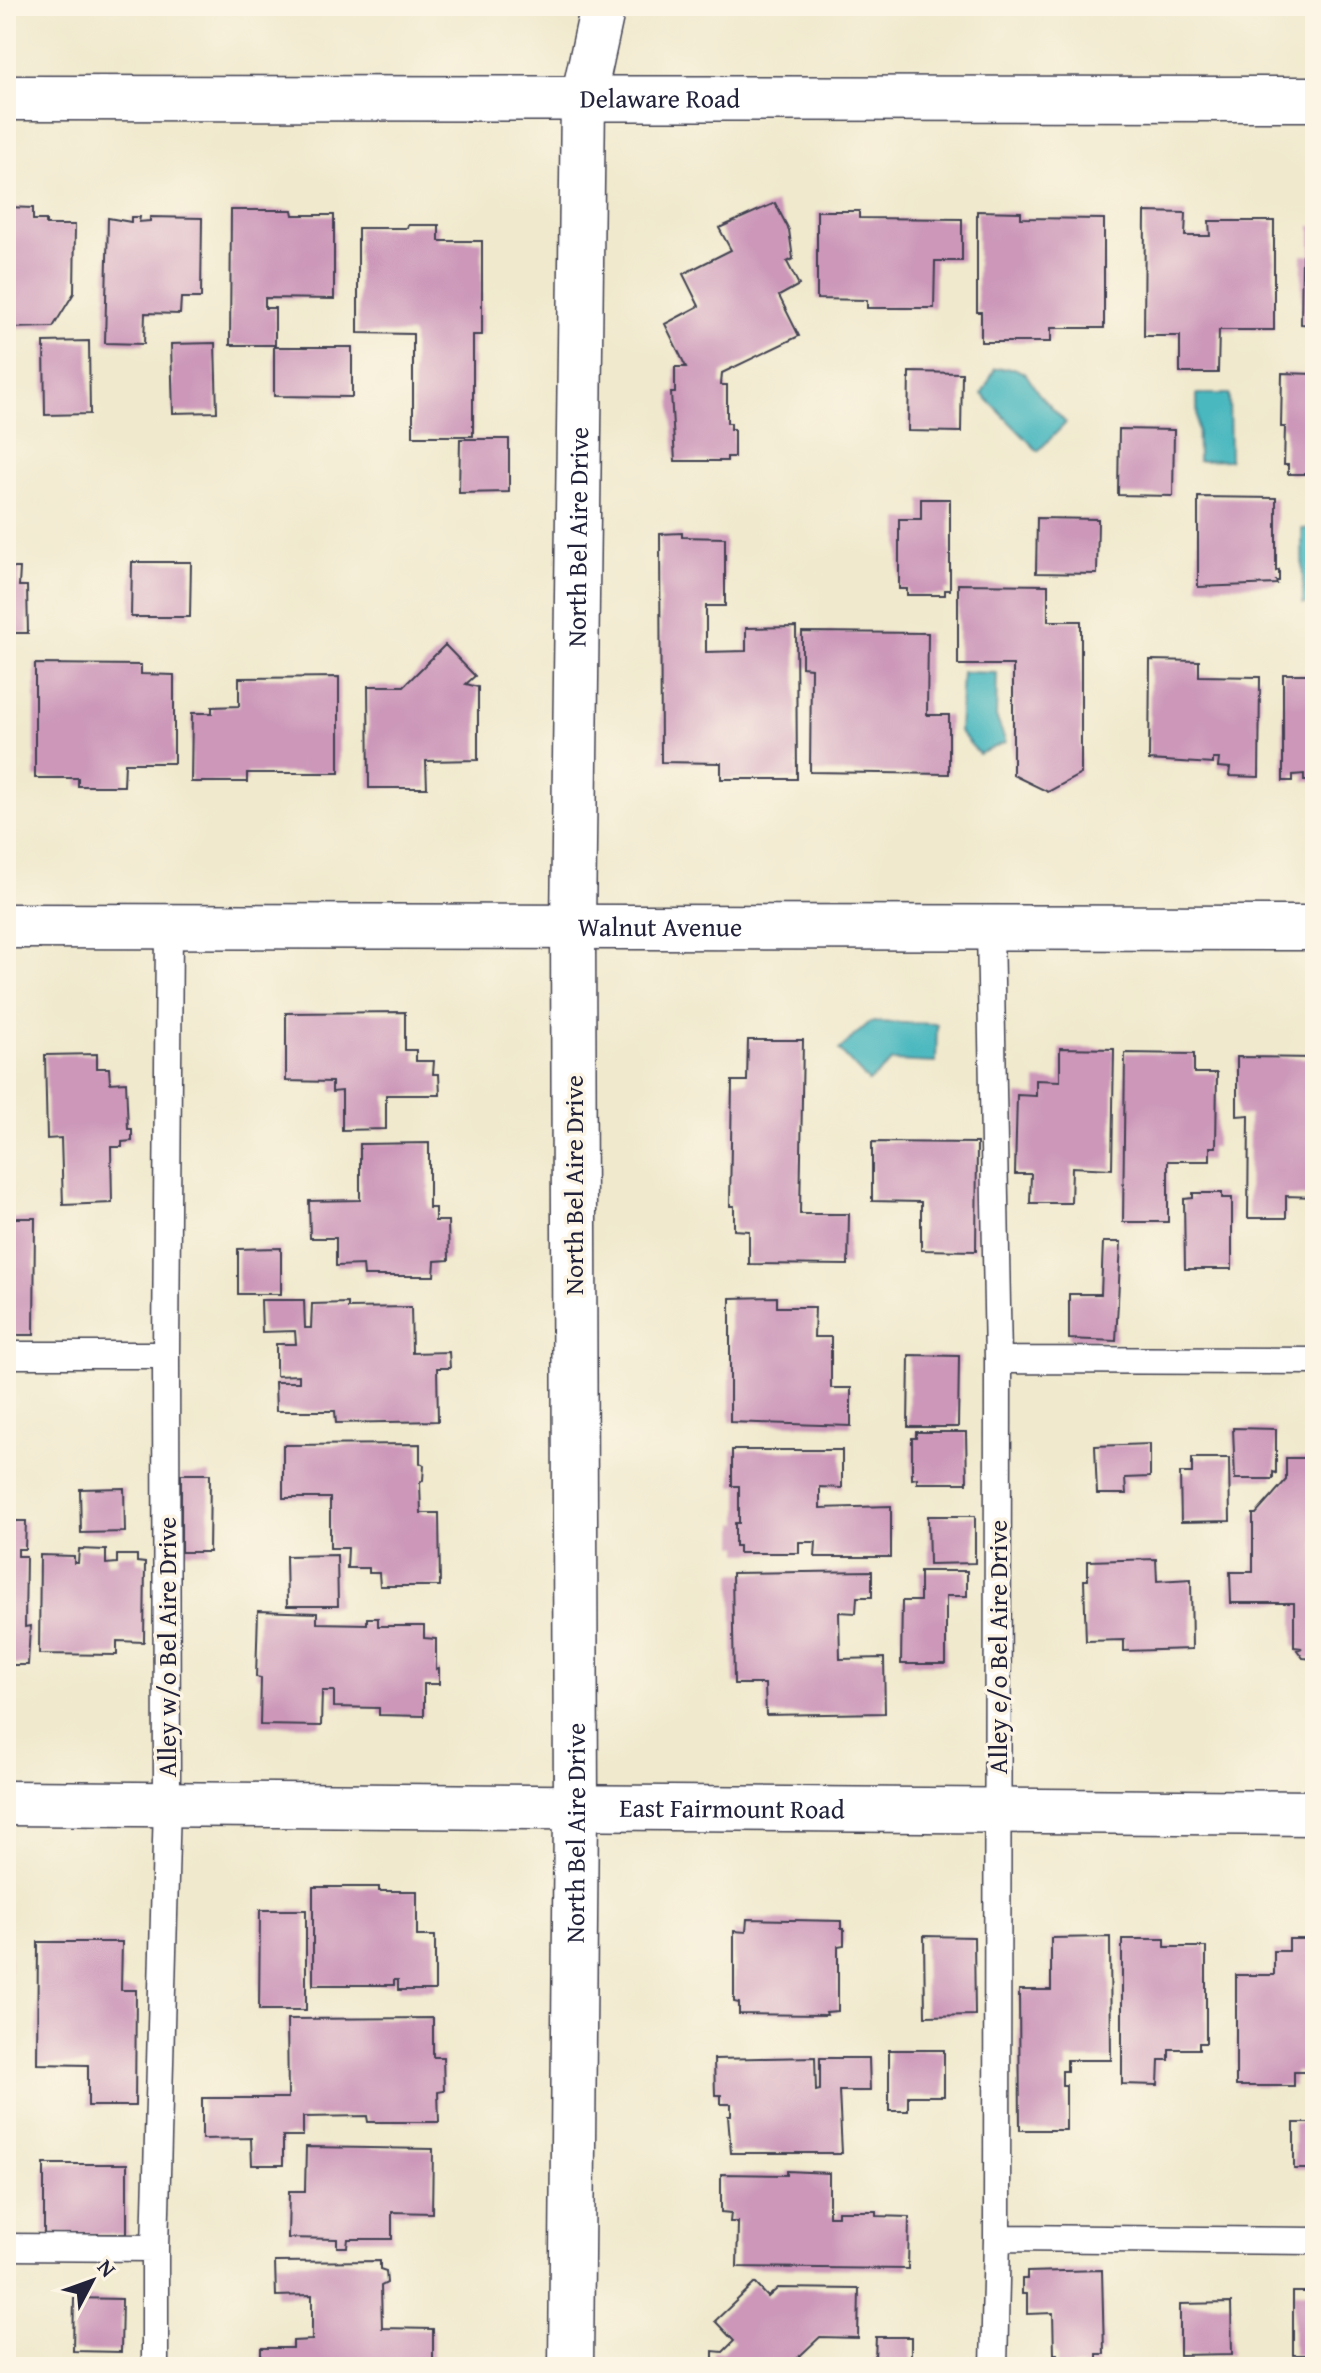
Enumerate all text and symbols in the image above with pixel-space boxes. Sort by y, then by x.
street label: Delaware Road [580,78,740,118]
street label: North Bel Aire Drive [556,427,598,647]
street label: Walnut Avenue [578,907,742,946]
street label: North Bel Aire Drive [554,1075,593,1295]
street label: Alley w/o Bel Aire Drive [147,1517,186,1777]
street label: Alley e/o Bel Aire Drive [978,1520,1017,1774]
street label: North Bel Aire Drive [555,1723,595,1943]
street label: East Fairmount Road [619,1788,845,1828]
north arrow [52,2241,132,2321]
text: N [90,2252,124,2284]

